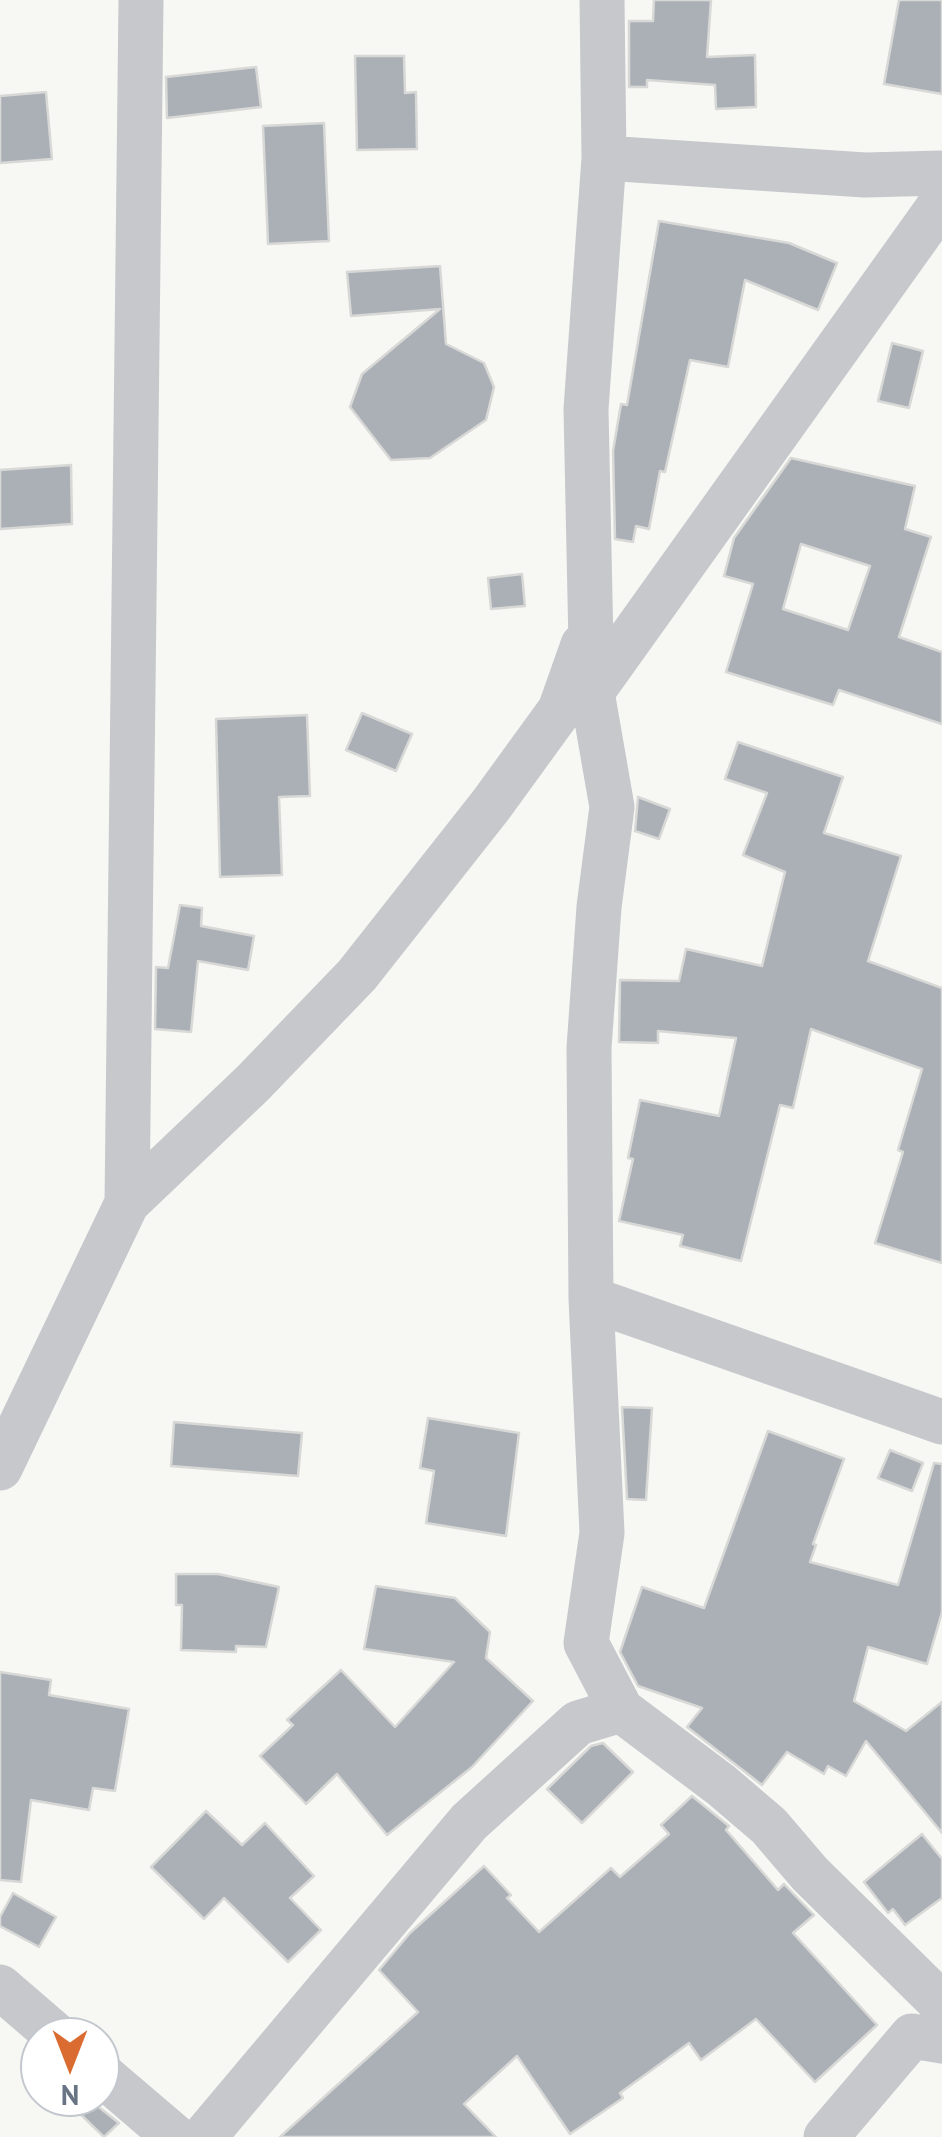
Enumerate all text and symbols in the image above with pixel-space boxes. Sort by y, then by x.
north arrow [20,2017,120,2117]
text: N [61,2077,79,2114]

